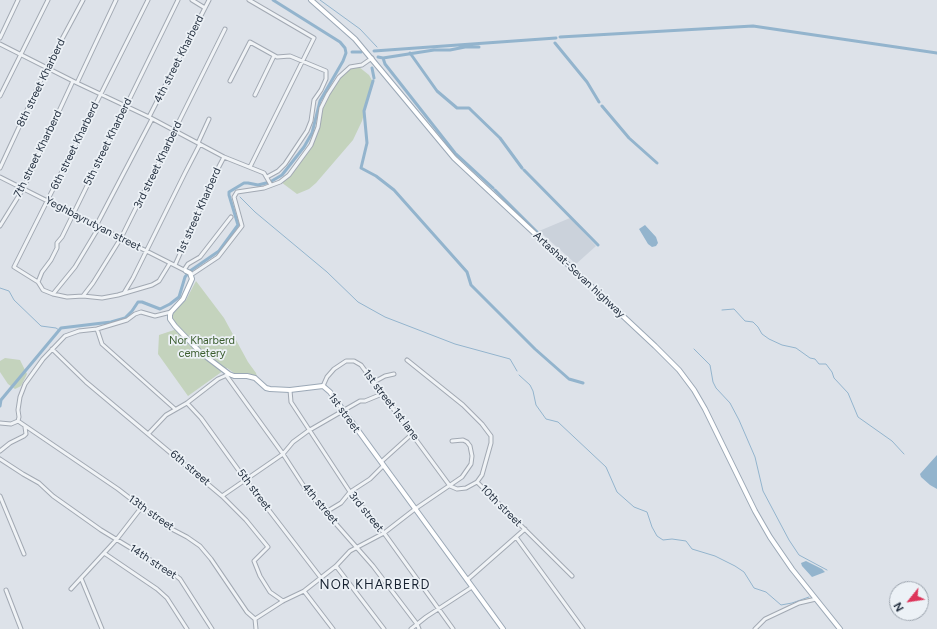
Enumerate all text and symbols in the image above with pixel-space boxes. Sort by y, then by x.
street label: 4th street Kharberd [151,13,207,105]
street label: 8th street Kharberd [14,37,68,129]
street label: 5th street Kharberd [81,96,135,188]
street label: 6th street Kharberd [48,100,102,192]
street label: 7th street Kharberd [11,108,65,200]
street label: 3rd street Kharberd [131,119,185,211]
street label: 1st street Kharberd [174,166,224,256]
street label: Yeghbayrutyan street [43,194,143,254]
street label: Artashat-Sevan highway [531,229,627,321]
park label: Nor Kharberd cemetery [169,334,235,360]
street label: 1st street 1st lane [360,367,422,443]
street label: 1st street [325,391,363,435]
street label: 6th street [167,447,213,489]
street label: 5th street [234,467,274,513]
street label: 4th street [299,481,341,527]
street label: 10th street [477,482,525,530]
street label: 3rd street [346,489,386,535]
street label: 13th street [126,492,176,534]
street label: 14th street [127,542,179,582]
district label: NOR KHARBERD [320,577,430,593]
north arrow [889,581,929,621]
text: N [891,600,907,614]

